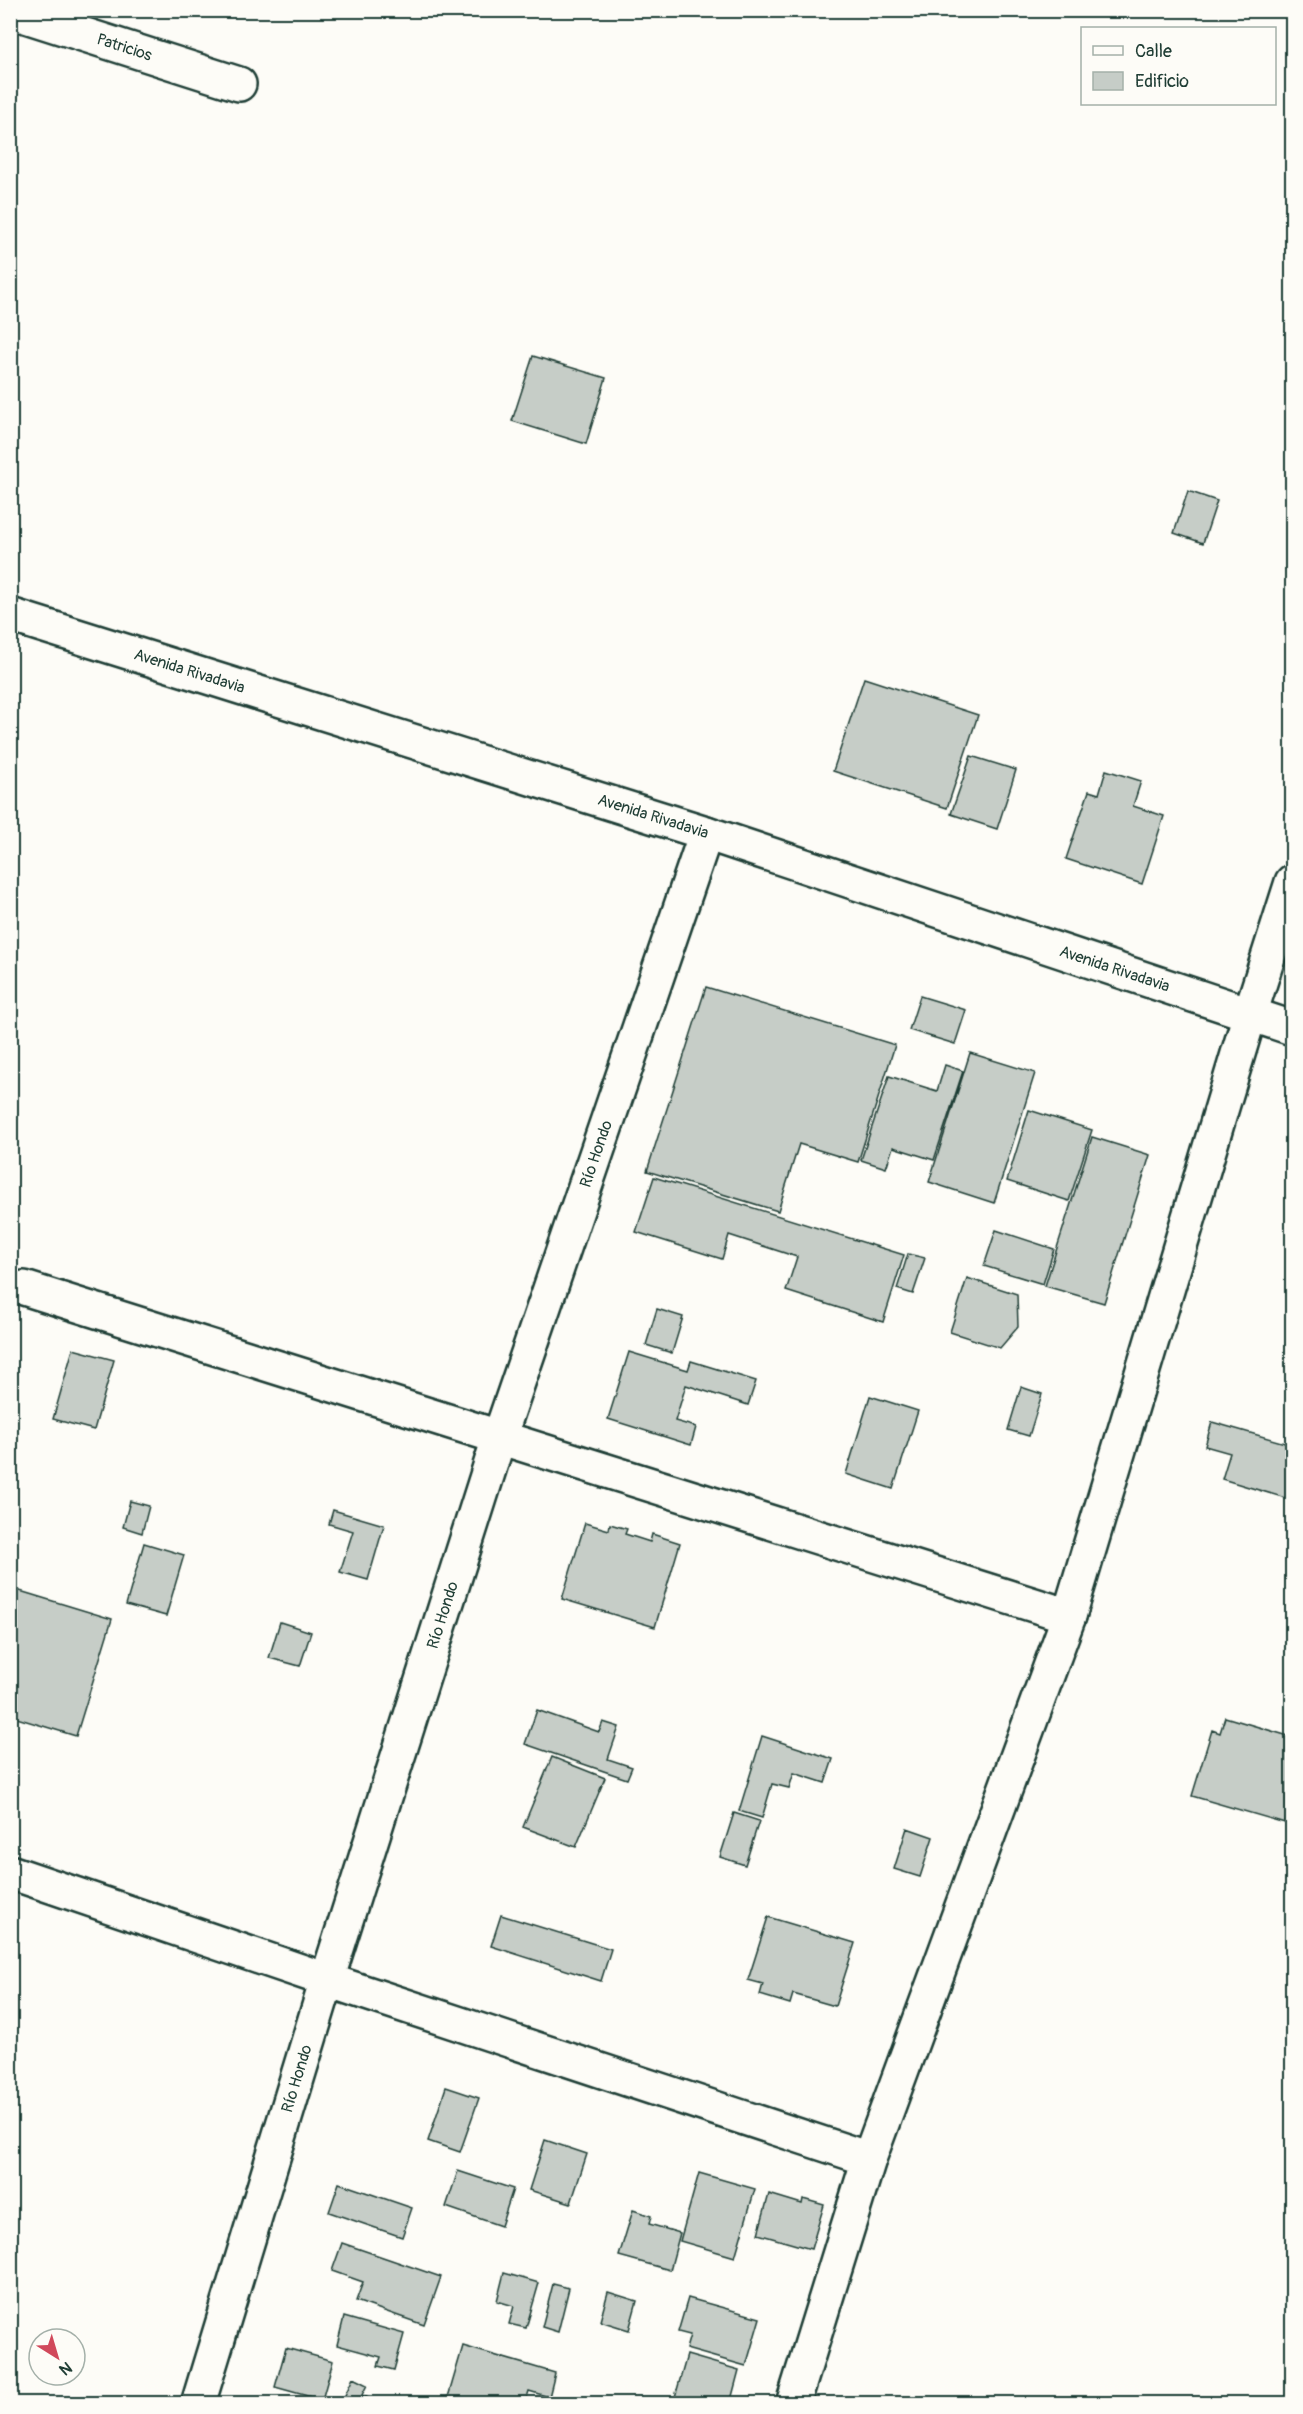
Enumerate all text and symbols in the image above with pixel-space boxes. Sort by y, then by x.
legend [1081,27,1276,105]
street label: Patricios [94,29,154,66]
text: Calle [1135,40,1172,63]
text: Edificio [1135,70,1189,93]
street label: Avenida Rivadavia [132,644,247,698]
street label: Avenida Rivadavia [595,790,711,843]
street label: Avenida Rivadavia [1057,941,1172,997]
street label: Río Hondo [575,1117,617,1190]
street label: Río Hondo [423,1579,463,1651]
street label: Río Hondo [277,2042,317,2115]
north arrow [27,2327,87,2387]
text: N [55,2357,76,2380]

